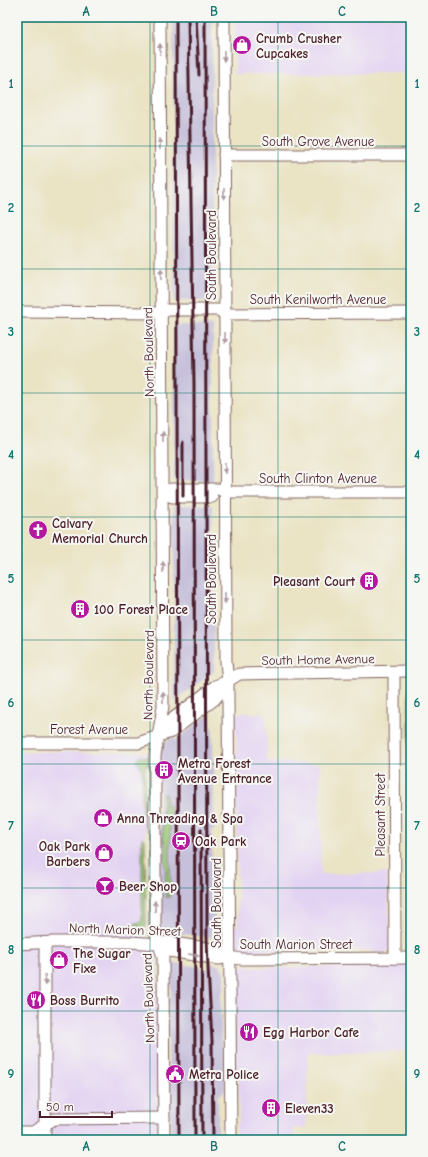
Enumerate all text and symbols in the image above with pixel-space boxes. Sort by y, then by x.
text: A [82,4,90,19]
text: B [210,4,218,19]
text: C [338,4,346,19]
place label: Crumb Crusher Cupcakes [256,31,342,61]
shop icon: Crumb Crusher Cupcakes [231,34,253,56]
one-way arrow [157,42,163,55]
one-way arrow [221,50,227,63]
text: 1 [8,76,14,91]
text: 1 [414,76,420,91]
street label: South Grove Avenue [262,134,375,149]
one-way arrow [157,137,163,150]
one-way arrow [221,188,228,200]
text: 2 [8,200,14,215]
text: 2 [414,200,420,215]
street label: South Boulevard [204,210,219,300]
one-way arrow [158,267,164,280]
street label: South Kenilworth Avenue [250,292,387,307]
street label: North Boulevard [140,307,157,397]
text: 3 [8,324,14,339]
text: 3 [414,324,420,339]
one-way arrow [222,332,228,345]
one-way arrow [160,430,166,443]
text: 4 [8,447,14,462]
text: 4 [414,447,420,462]
one-way arrow [222,462,228,475]
street label: South Clinton Avenue [259,471,377,486]
place label: Calvary Memorial Church [52,516,148,546]
church icon: Calvary Memorial Church [27,519,49,541]
street label: South Boulevard [204,534,219,624]
one-way arrow [160,560,166,573]
building icon: Pleasant Court [358,570,380,592]
text: 5 [8,571,15,586]
text: 5 [414,571,421,586]
place label: Pleasant Court [273,574,356,589]
one-way arrow [222,592,228,605]
building icon: 100 Forest Place [69,598,91,620]
place label: 100 Forest Place [94,602,189,617]
street label: North Boulevard [140,630,157,720]
street label: South Home Avenue [261,651,375,668]
one-way arrow [160,690,166,703]
text: 6 [8,695,15,710]
text: 6 [414,695,421,710]
street label: Forest Avenue [50,722,129,737]
place label: Metra Forest Avenue Entrance [178,756,272,786]
building icon: Metra Forest Avenue Entrance [153,759,175,781]
street label: Pleasant Street [373,772,388,857]
shop icon: Anna Threading & Spa [92,807,114,829]
place label: Anna Threading & Spa [117,811,243,826]
text: 7 [8,818,14,833]
text: 7 [414,818,420,833]
station icon: Oak Park [170,830,192,852]
place label: Oak Park [195,834,247,849]
place label: Oak Park Barbers [39,839,91,869]
shop icon: Oak Park Barbers [93,842,115,864]
street label: South Boulevard [209,858,224,948]
bar icon: Beer Shop [94,875,116,897]
place label: Beer Shop [119,879,177,894]
one-way arrow [152,899,158,912]
street label: North Marion Street [69,920,183,939]
street label: South Marion Street [240,937,353,952]
text: 8 [8,942,14,957]
text: 8 [414,942,420,957]
place label: The Sugar Fixe [73,946,131,976]
shop icon: The Sugar Fixe [48,949,70,971]
one-way arrow [188,952,200,958]
street label: North Boulevard [139,953,158,1043]
one-way arrow [42,974,48,987]
restaurant icon: Boss Burrito [25,989,47,1011]
place label: Boss Burrito [50,993,120,1008]
restaurant icon: Egg Harbor Cafe [238,1021,260,1043]
place label: Egg Harbor Cafe [263,1025,359,1040]
public building icon: Metra Police [164,1063,186,1085]
text: 9 [8,1066,15,1081]
text: 9 [414,1066,421,1081]
place label: Metra Police [189,1067,259,1082]
scale bar [40,1093,112,1119]
building icon: Eleven33 [260,1097,282,1119]
text: 50 m [46,1100,74,1114]
place label: Eleven33 [285,1101,334,1116]
text: A [82,1139,90,1154]
text: B [210,1139,218,1154]
text: C [338,1139,346,1154]

